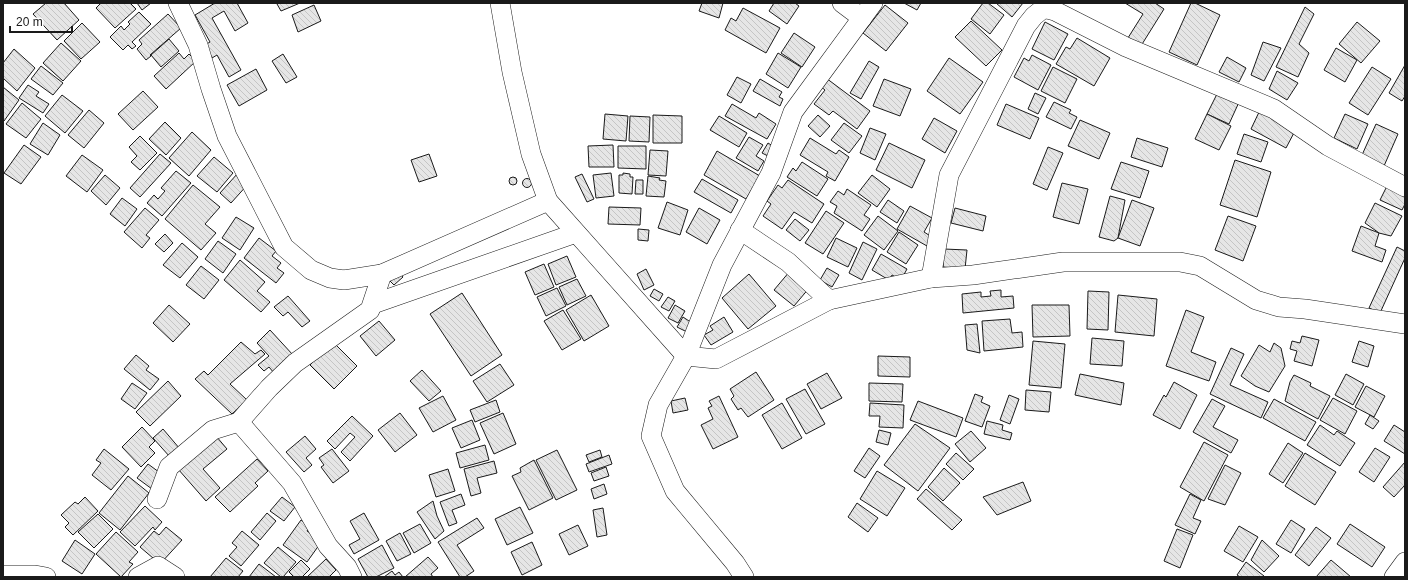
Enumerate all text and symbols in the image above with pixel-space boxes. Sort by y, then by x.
scale bar [10,8,72,34]
text: 20 m [16,15,43,29]

